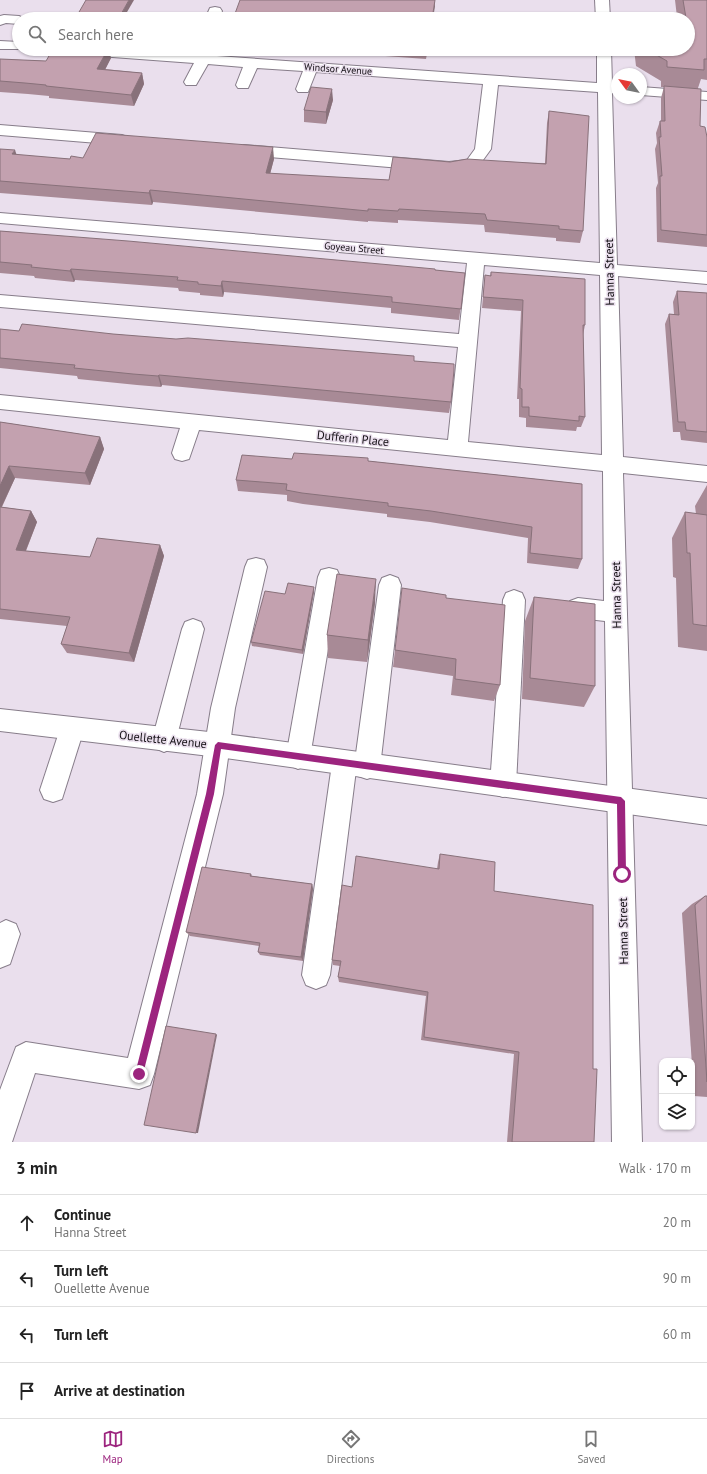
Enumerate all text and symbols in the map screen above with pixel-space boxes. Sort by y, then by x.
search box [12,12,695,56]
icon: search [26,23,48,45]
text: Search here [58,25,134,44]
street label: Windsor Avenue [303,60,373,78]
north arrow [611,68,647,104]
street label: Hanna Street [601,238,617,306]
street label: Goyeau Street [324,239,385,257]
street label: Dufferin Place [316,427,390,449]
street label: Hanna Street [608,561,624,629]
street label: Ouellette Avenue [118,727,208,751]
route start [613,865,631,883]
street label: Hanna Street [615,897,631,965]
map controls [659,1058,695,1130]
button: locate [659,1058,695,1094]
route end [130,1065,148,1083]
button: layers [659,1094,695,1130]
text: 3 min [16,1157,57,1179]
text: Walk · 170 m [619,1160,691,1177]
text: Continue [54,1205,111,1224]
icon: ahead [16,1212,38,1234]
text: 20 m [663,1214,691,1231]
text: Hanna Street [54,1224,127,1241]
text: Turn left [54,1261,108,1280]
icon: left [16,1268,38,1290]
text: 90 m [663,1270,691,1287]
text: Ouellette Avenue [54,1280,150,1297]
icon: left [16,1324,38,1346]
text: Turn left [54,1325,108,1344]
text: 60 m [663,1326,691,1343]
icon: arrive [16,1380,38,1402]
text: Arrive at destination [54,1381,185,1400]
tab: Map [102,1428,124,1466]
tab: Directions [327,1428,374,1466]
tab: Saved [577,1428,605,1466]

